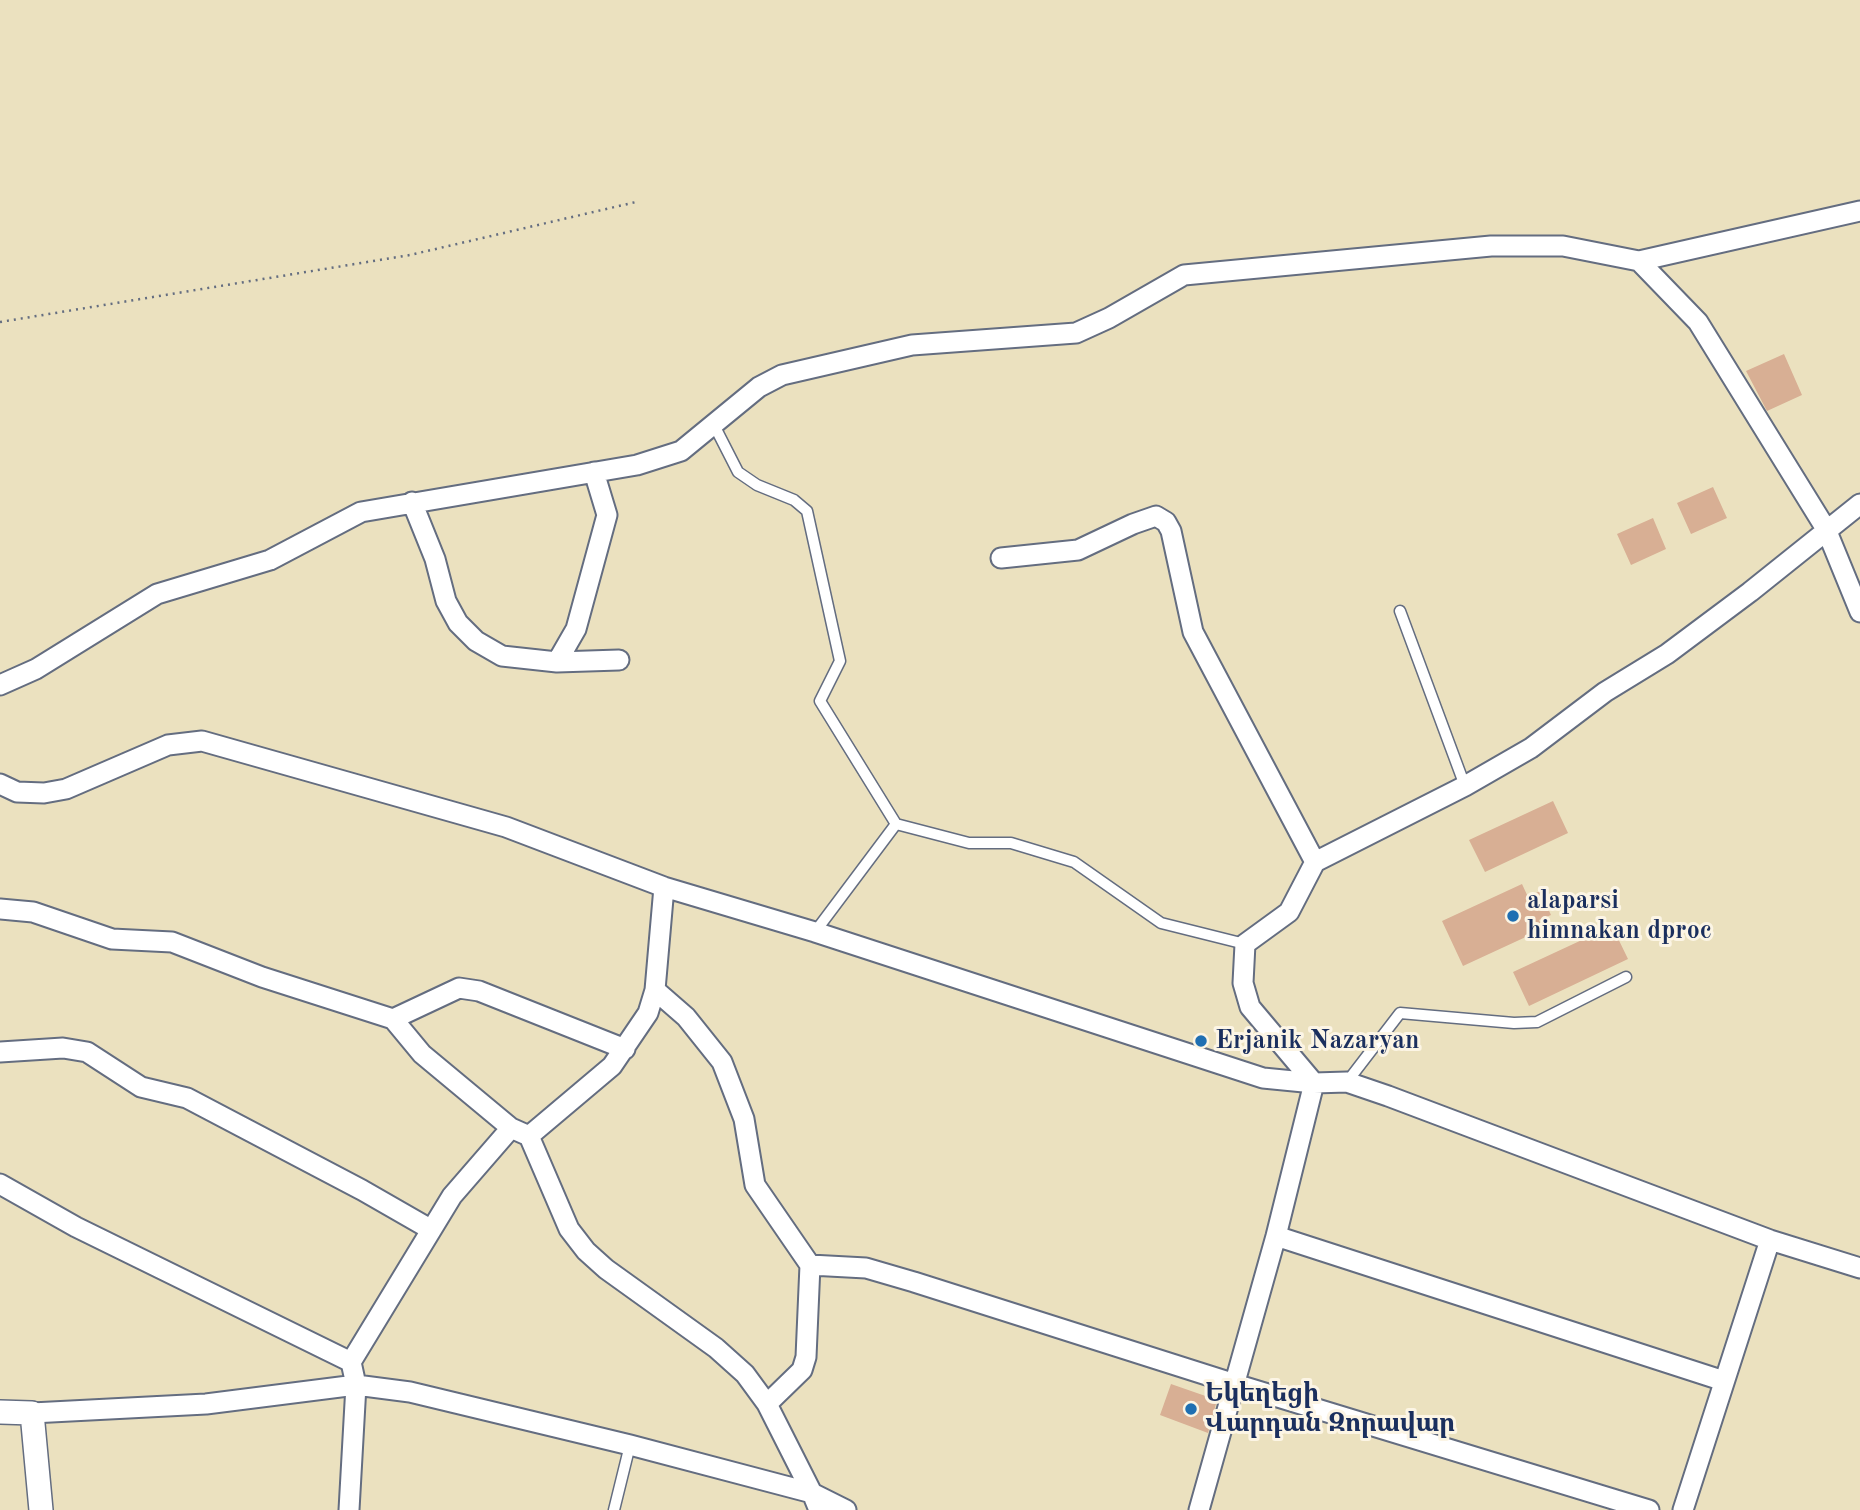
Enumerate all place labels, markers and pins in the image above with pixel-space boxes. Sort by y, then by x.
place label: alaparsi himnakan dproc [1527,885,1712,946]
marker: alaparsi himnakan dproc [1505,908,1521,924]
place label: Erjanik Nazaryan [1215,1025,1420,1057]
marker: Erjanik Nazaryan [1193,1033,1209,1049]
place label: Եկեղեցի Վարդան Զորավար [1205,1378,1455,1440]
marker: Եկեղեցի Վարդան Զորավար [1183,1401,1199,1417]

